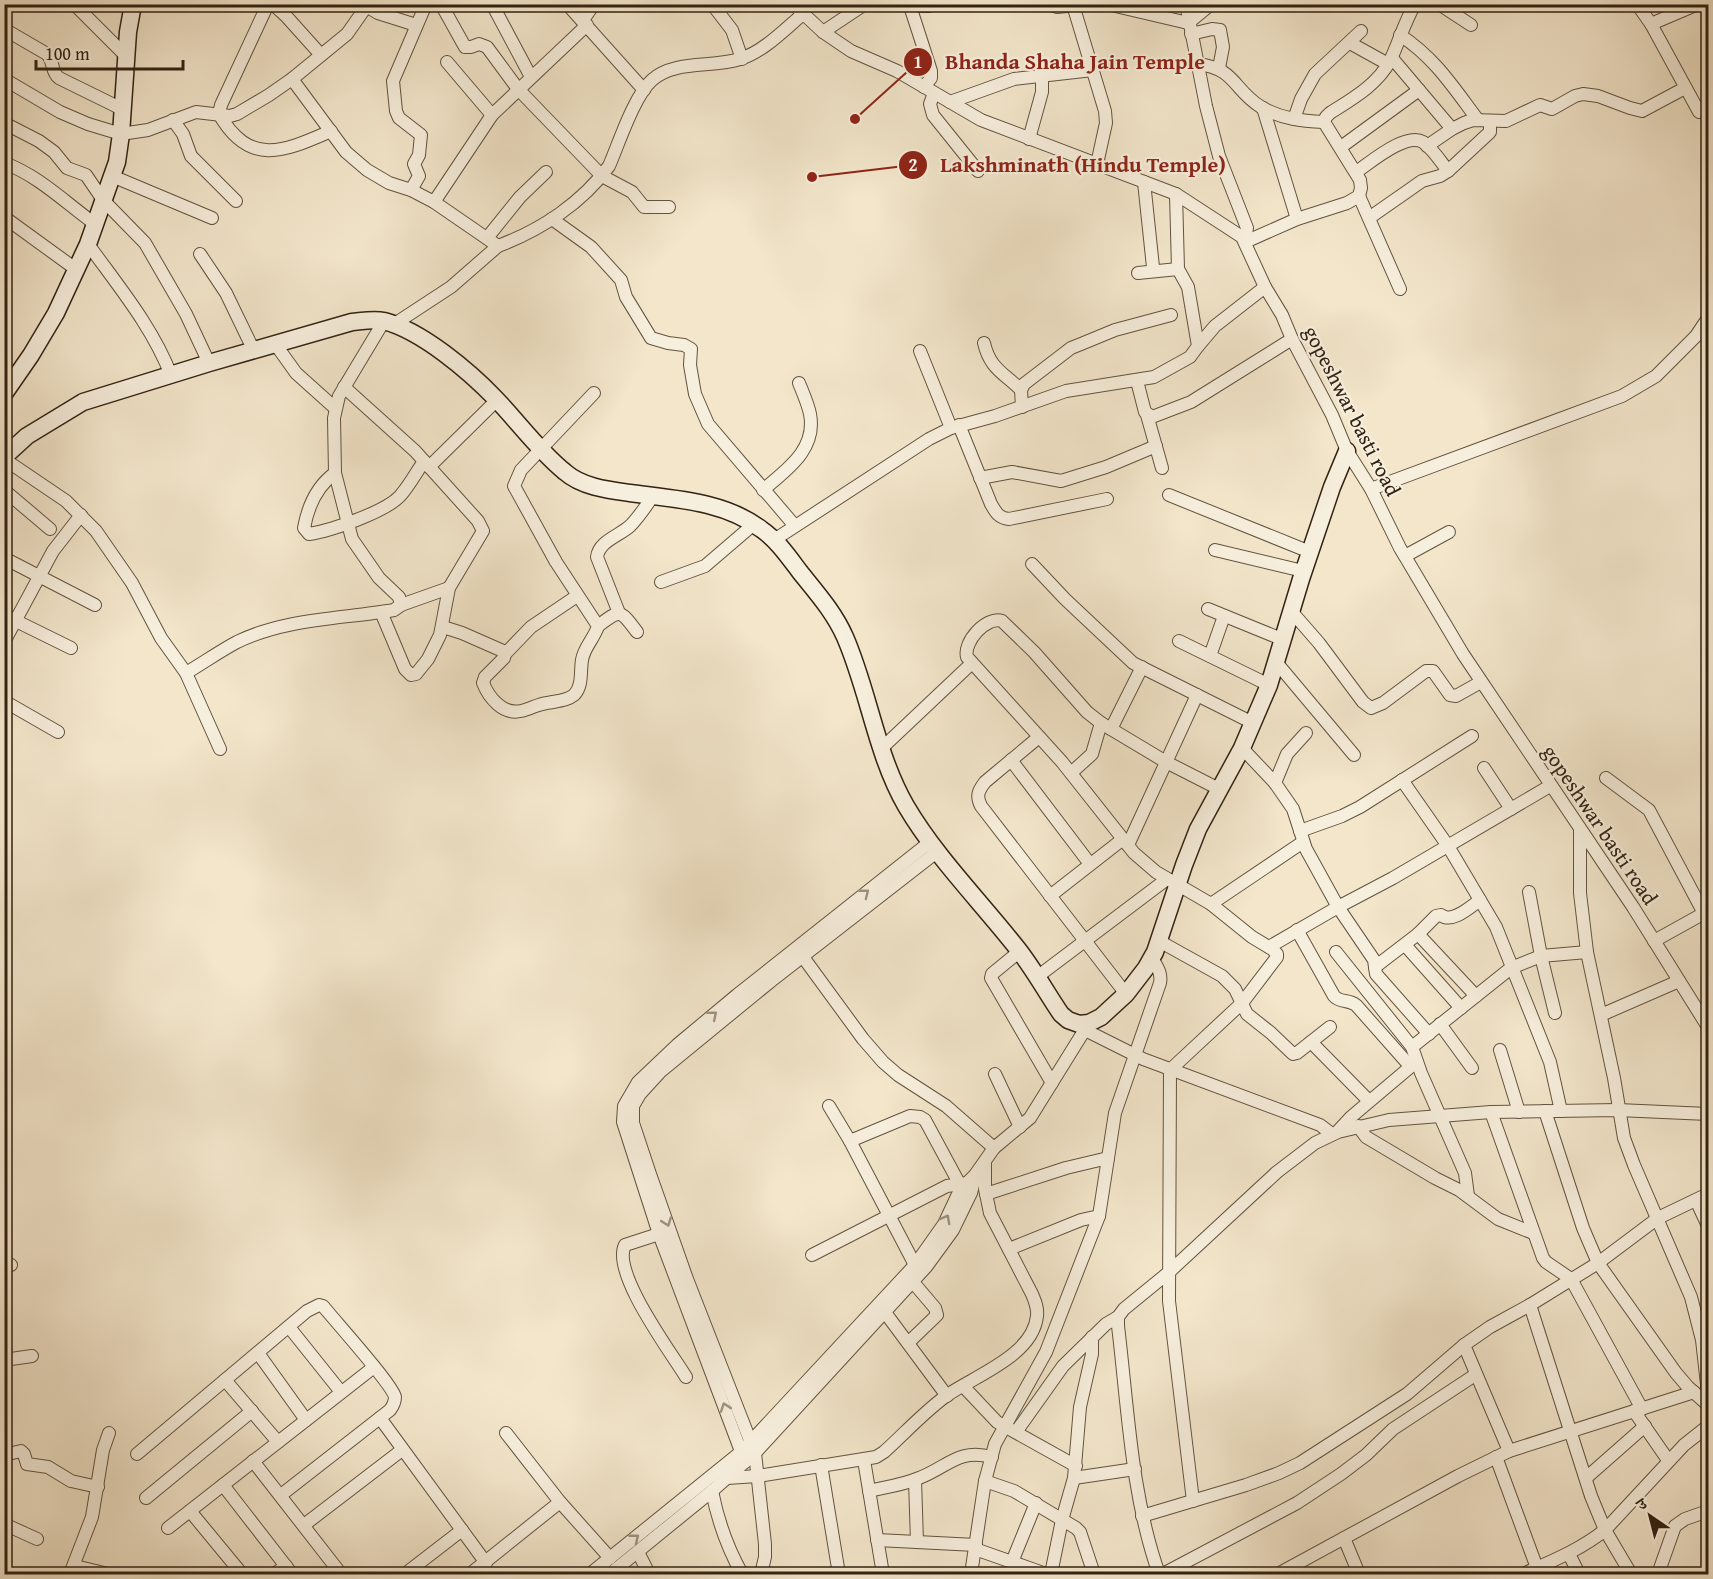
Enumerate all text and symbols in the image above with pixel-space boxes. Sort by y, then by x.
scale bar [36,33,183,71]
text: 100 m [45,40,90,67]
callout: Bhanda Shaha Jain Temple [903,42,1217,82]
text: Bhanda Shaha Jain Temple [945,45,1205,77]
text: 1 [913,48,923,75]
callout: Lakshminath (Hindu Temple) [898,145,1238,185]
text: Lakshminath (Hindu Temple) [940,148,1226,180]
text: 2 [908,151,918,178]
street label: gopeshwar basti road [1296,320,1409,502]
street label: gopeshwar basti road [1535,738,1666,912]
one-way arrow [859,890,870,901]
one-way arrow [706,1011,717,1022]
one-way arrow [939,1215,950,1225]
one-way arrow [660,1216,673,1227]
one-way arrow [720,1402,733,1413]
north arrow [1620,1486,1680,1546]
text: उ [1630,1490,1653,1516]
one-way arrow [628,1534,639,1545]

